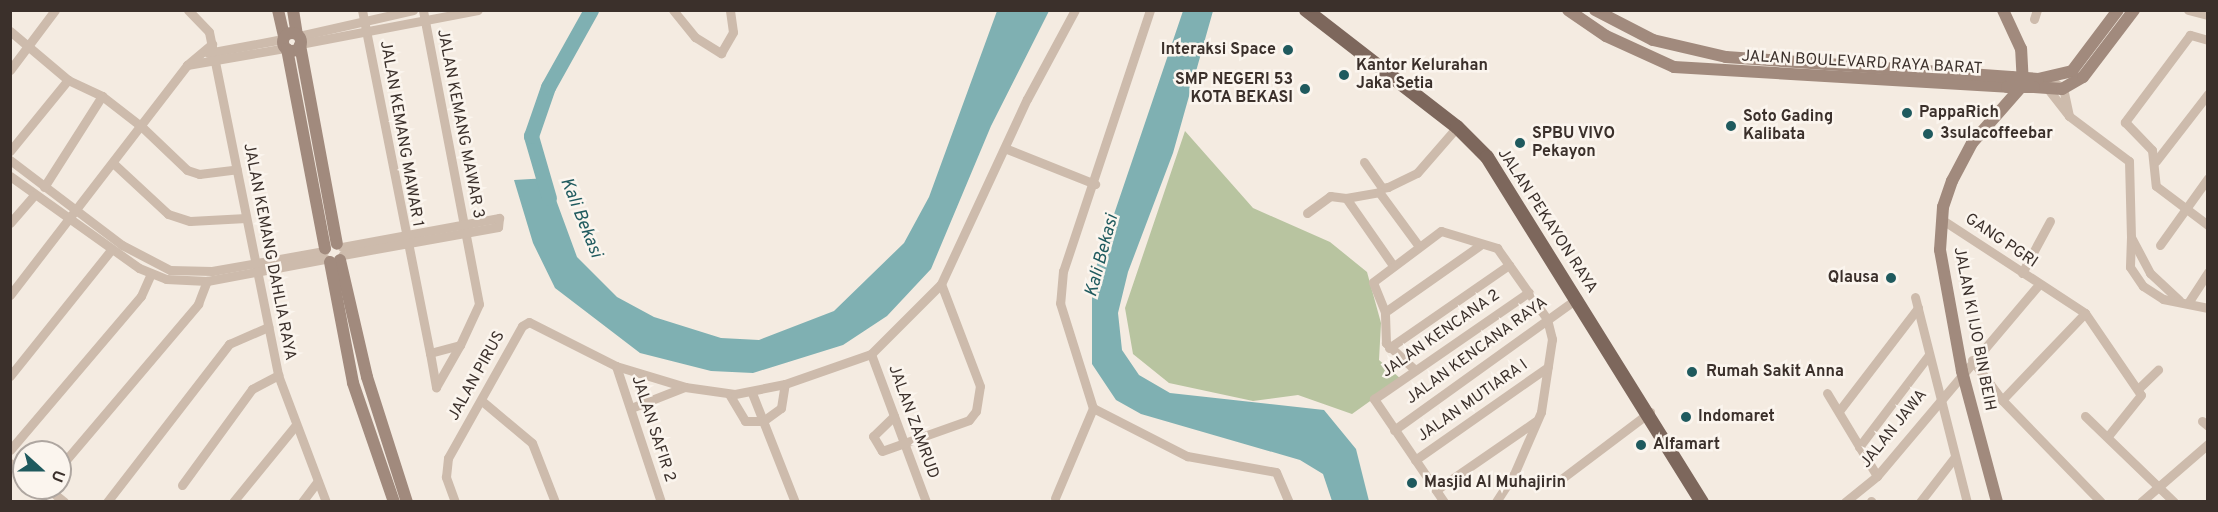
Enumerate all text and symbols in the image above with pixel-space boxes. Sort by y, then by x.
street label: JALAN KEMANG MAWAR 3 [432,28,488,220]
street label: JALAN KEMANG MAWAR 1 [375,39,427,229]
place label: Interaksi Space [1161,40,1276,60]
marker: Interaksi Space [1281,43,1295,57]
street label: JALAN BOULEVARD RAYA BARAT [1741,47,1983,79]
place label: Kantor Kelurahan Jaka Setia [1356,56,1488,94]
marker: Kantor Kelurahan Jaka Setia [1337,68,1351,82]
place label: SMP NEGERI 53 KOTA BEKASI [1175,70,1293,108]
marker: SMP NEGERI 53 KOTA BEKASI [1298,82,1312,96]
place label: PappaRich [1919,103,1999,123]
marker: PappaRich [1900,106,1914,120]
place label: Soto Gading Kalibata [1743,107,1833,145]
marker: Soto Gading Kalibata [1724,119,1738,133]
place label: SPBU VIVO Pekayon [1532,124,1616,162]
place label: 3sulacoffeebar [1940,124,2053,144]
marker: 3sulacoffeebar [1921,127,1935,141]
marker: SPBU VIVO Pekayon [1513,136,1527,150]
street label: JALAN KEMANG DAHLIA RAYA [238,141,300,363]
street label: JALAN PEKAYON RAYA [1493,145,1601,297]
water label: Kali Bekasi [554,175,606,261]
street label: GANG PGRI [1961,210,2041,272]
water label: Kali Bekasi [1082,212,1124,300]
street label: JALAN KI IJO BIN BEIH [1949,245,1999,413]
place label: Qlausa [1828,268,1879,288]
marker: Qlausa [1884,271,1898,285]
street label: JALAN KENCANA 2 [1378,286,1504,382]
street label: JALAN KENCANA RAYA [1402,293,1552,409]
street label: JALAN PIRUS [445,328,509,424]
street label: JALAN MUTIARA I [1414,356,1532,446]
street label: JALAN ZAMRUD [884,362,942,482]
place label: Rumah Sakit Anna [1706,362,1845,382]
marker: Rumah Sakit Anna [1683,363,1701,381]
street label: JALAN SAFIR 2 [627,373,679,485]
street label: JALAN JAWA [1857,386,1931,472]
place label: Indomaret [1698,407,1775,427]
marker: Indomaret [1679,410,1693,424]
place label: Alfamart [1653,435,1720,455]
marker: Alfamart [1634,438,1648,452]
north arrow [12,440,72,500]
text: U [46,467,68,485]
place label: Masjid Al Muhajirin [1424,473,1567,493]
marker: Masjid Al Muhajirin [1405,476,1419,490]

